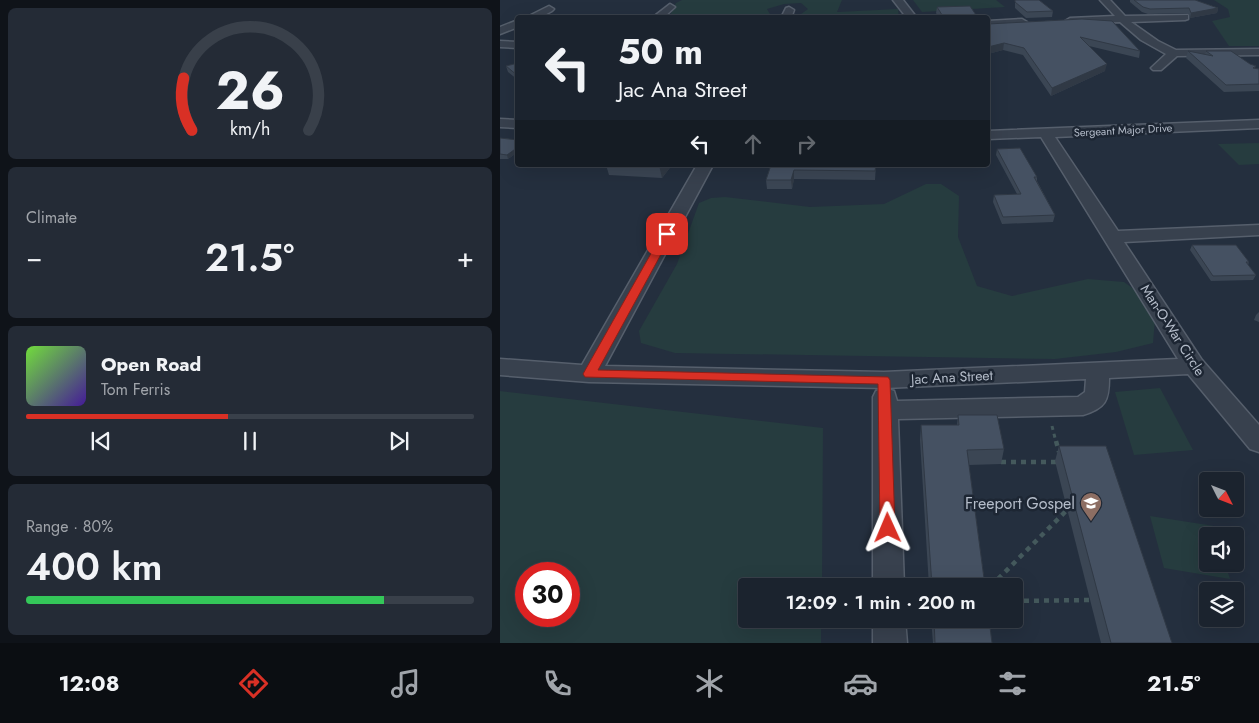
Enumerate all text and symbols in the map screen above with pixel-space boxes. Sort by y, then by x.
text: 50 m [618,27,703,77]
icon: left [535,35,600,100]
text: 26 [216,53,284,129]
text: Jac Ana Street [618,73,747,105]
text: km/h [230,116,270,142]
street label: Sergeant Major Drive [1073,119,1173,141]
icon: left [686,130,714,158]
icon: ahead [739,130,767,158]
icon: right [792,130,820,158]
text: Climate [26,206,77,229]
pin [646,213,688,255]
icon: arrive [653,220,681,248]
text: 21.5° [205,230,294,285]
text: − [26,237,43,278]
text: + [457,237,474,278]
street label: Man-O-War Circle [1136,280,1210,380]
text: Open Road [101,351,201,378]
street label: Jac Ana Street [909,365,994,389]
text: Tom Ferris [101,378,170,401]
icon: previous [87,427,115,455]
icon: pause [236,427,264,455]
icon: next [385,427,413,455]
north arrow [1199,472,1244,518]
map controls [1199,472,1244,627]
school or university icon: Freeport Gospel [1079,491,1103,522]
place label: Freeport Gospel [965,492,1075,515]
position arrow [861,501,913,553]
text: Range · 80% [26,515,113,538]
button: sound [1199,527,1244,572]
text: 400 km [26,539,162,594]
speed limit sign: 30 [515,562,580,627]
button: layers [1199,582,1244,627]
text: 12:09 · 1 min · 200 m [785,589,976,616]
icon: directions [236,666,271,701]
icon: music [388,666,423,701]
icon: phone [540,666,575,701]
icon: climate [692,666,727,701]
icon: car [843,666,878,701]
icon: filters [995,666,1030,701]
text: 12:08 [58,667,119,699]
text: 21.5° [1147,667,1201,699]

